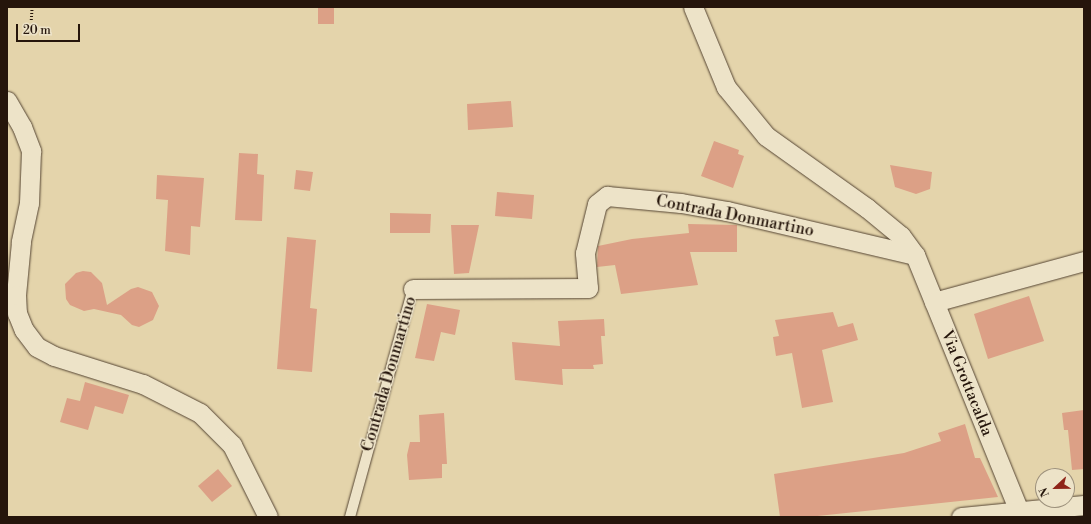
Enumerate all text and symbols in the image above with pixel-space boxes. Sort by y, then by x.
scale bar [18,16,82,42]
text: 20 m [23,23,51,38]
street label: Contrada Donmartino [654,191,816,241]
street label: Contrada Donmartino [358,294,420,454]
street label: Via Grottacalda [937,327,997,439]
north arrow [1035,468,1075,508]
text: N [1037,485,1053,499]

